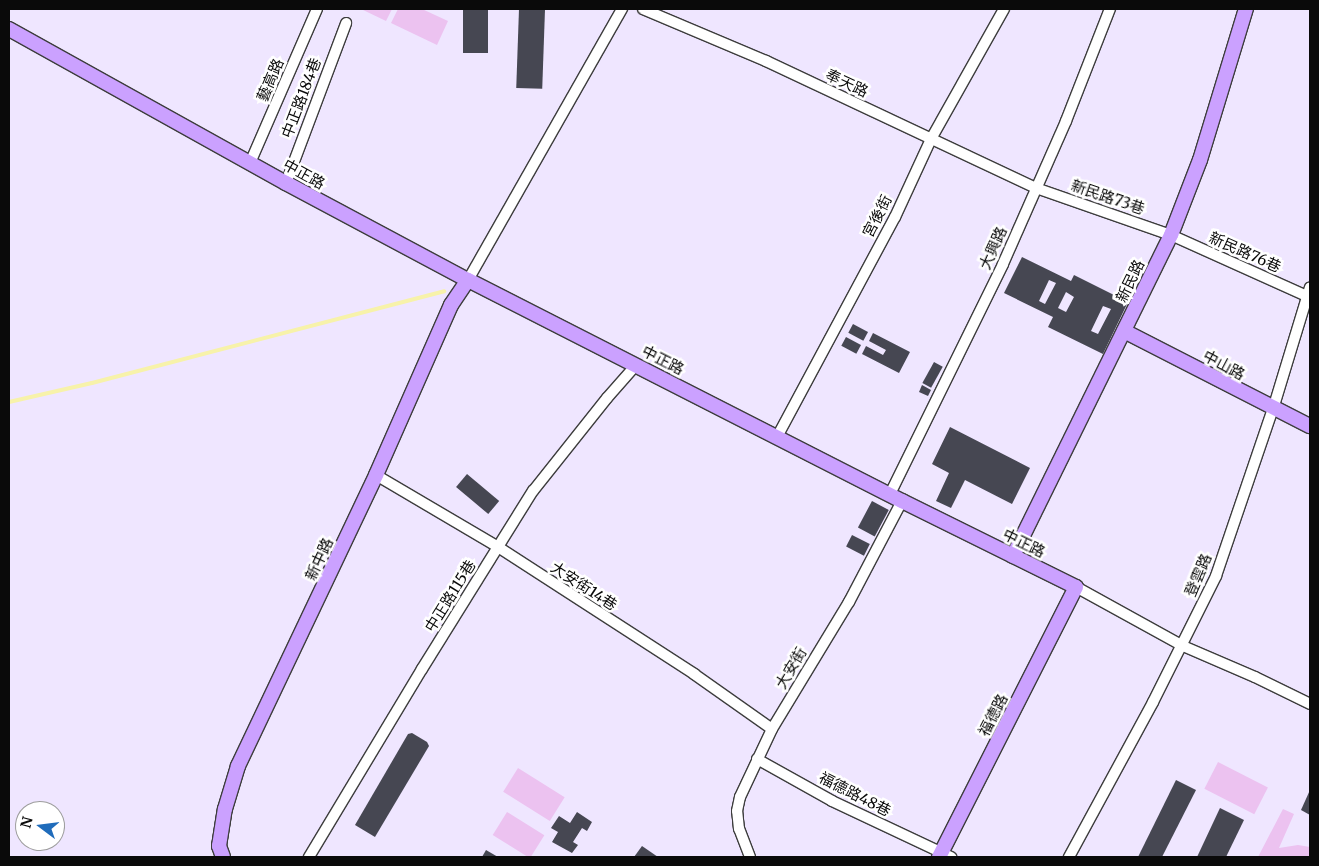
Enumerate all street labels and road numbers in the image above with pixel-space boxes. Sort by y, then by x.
street label: 中正路184巷 [277,55,325,141]
street label: 藝高路 [253,56,287,104]
street label: 奉天路 [823,65,871,101]
street label: 中正路 [280,155,328,193]
street label: 新民路73巷 [1069,176,1147,218]
street label: 宮後街 [859,192,895,240]
street label: 大興路 [976,224,1010,272]
street label: 新民路76巷 [1206,228,1284,276]
street label: 新民路 [1112,257,1148,305]
street label: 中正路 [639,342,687,378]
street label: 中山路 [1200,346,1248,384]
street label: 中正路 [1000,525,1048,561]
street label: 新中路 [301,535,337,583]
street label: 登雲路 [1181,551,1215,599]
street label: 中正路115巷 [421,557,479,635]
street label: 大安街14巷 [548,558,620,614]
street label: 大安街 [772,644,810,692]
street label: 福德路 [975,691,1011,739]
street label: 福德路48巷 [816,768,894,820]

